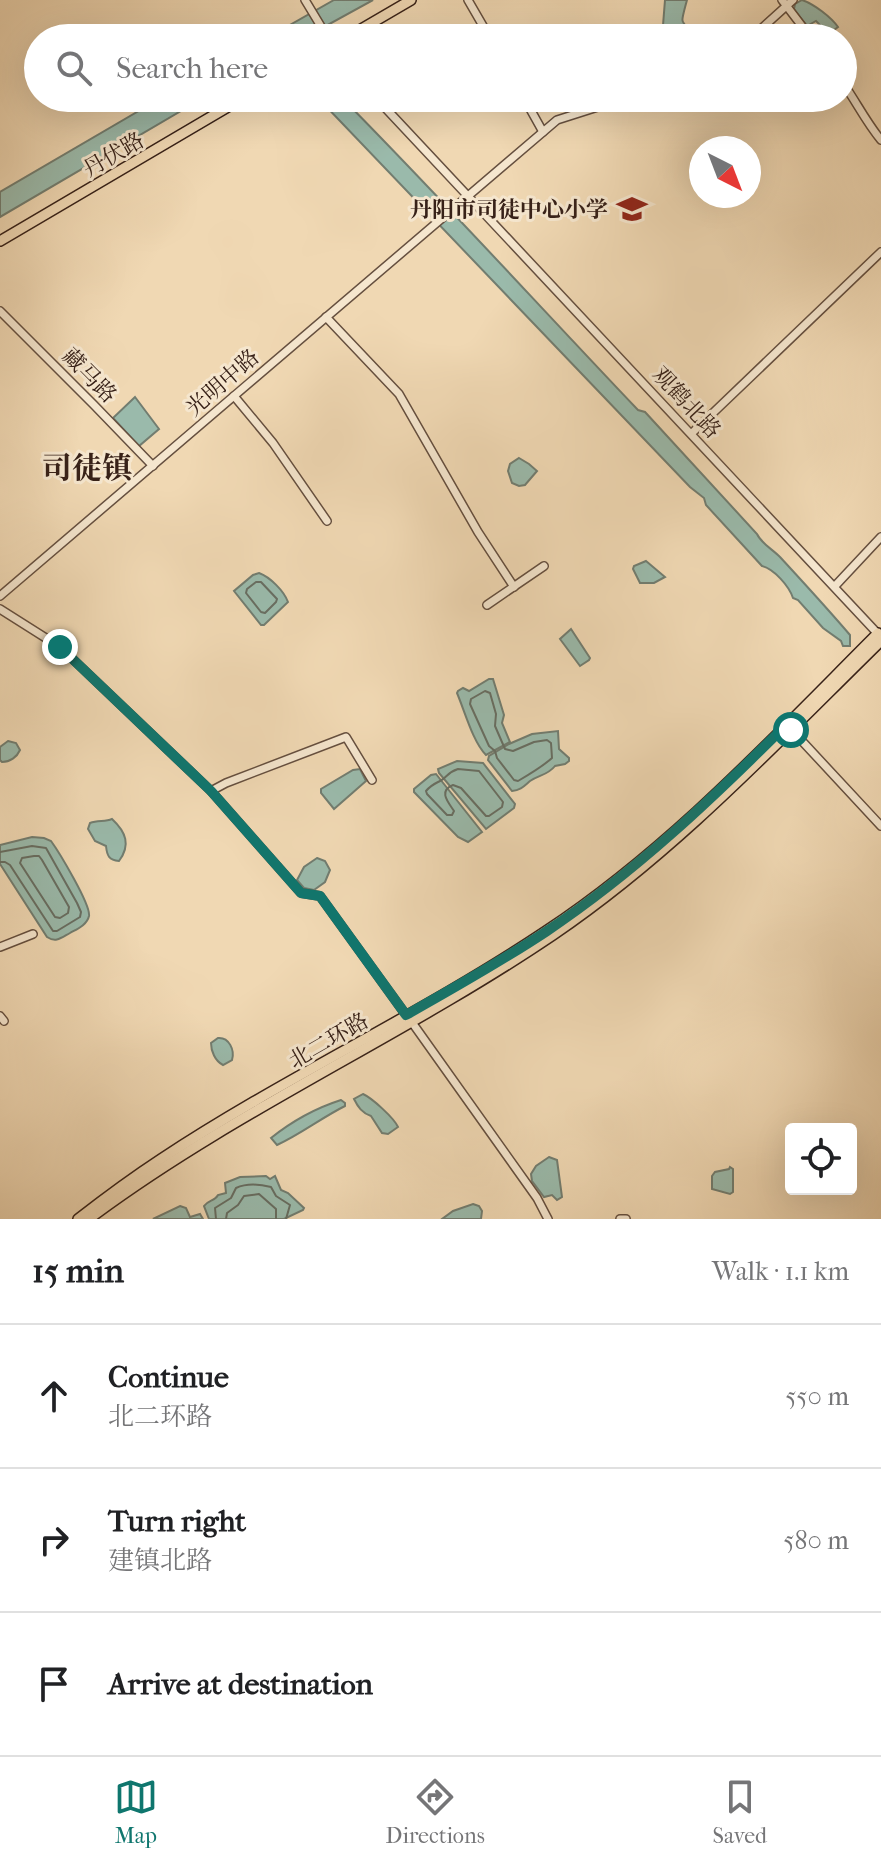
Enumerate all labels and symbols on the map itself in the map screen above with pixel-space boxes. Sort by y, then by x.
street label: 丹伏路 [78,127,149,183]
north arrow [689,136,761,208]
school or university icon: 丹阳市司徒中心小学 [615,192,649,226]
place label: 丹阳市司徒中心小学 [410,197,608,223]
street label: 藏马路 [57,343,122,408]
street label: 光明中路 [181,344,264,421]
street label: 观鹤北路 [647,362,726,444]
district label: 司徒镇 [42,451,132,486]
route end [42,629,78,665]
route start [773,712,809,748]
street label: 北二环路 [284,1008,373,1074]

